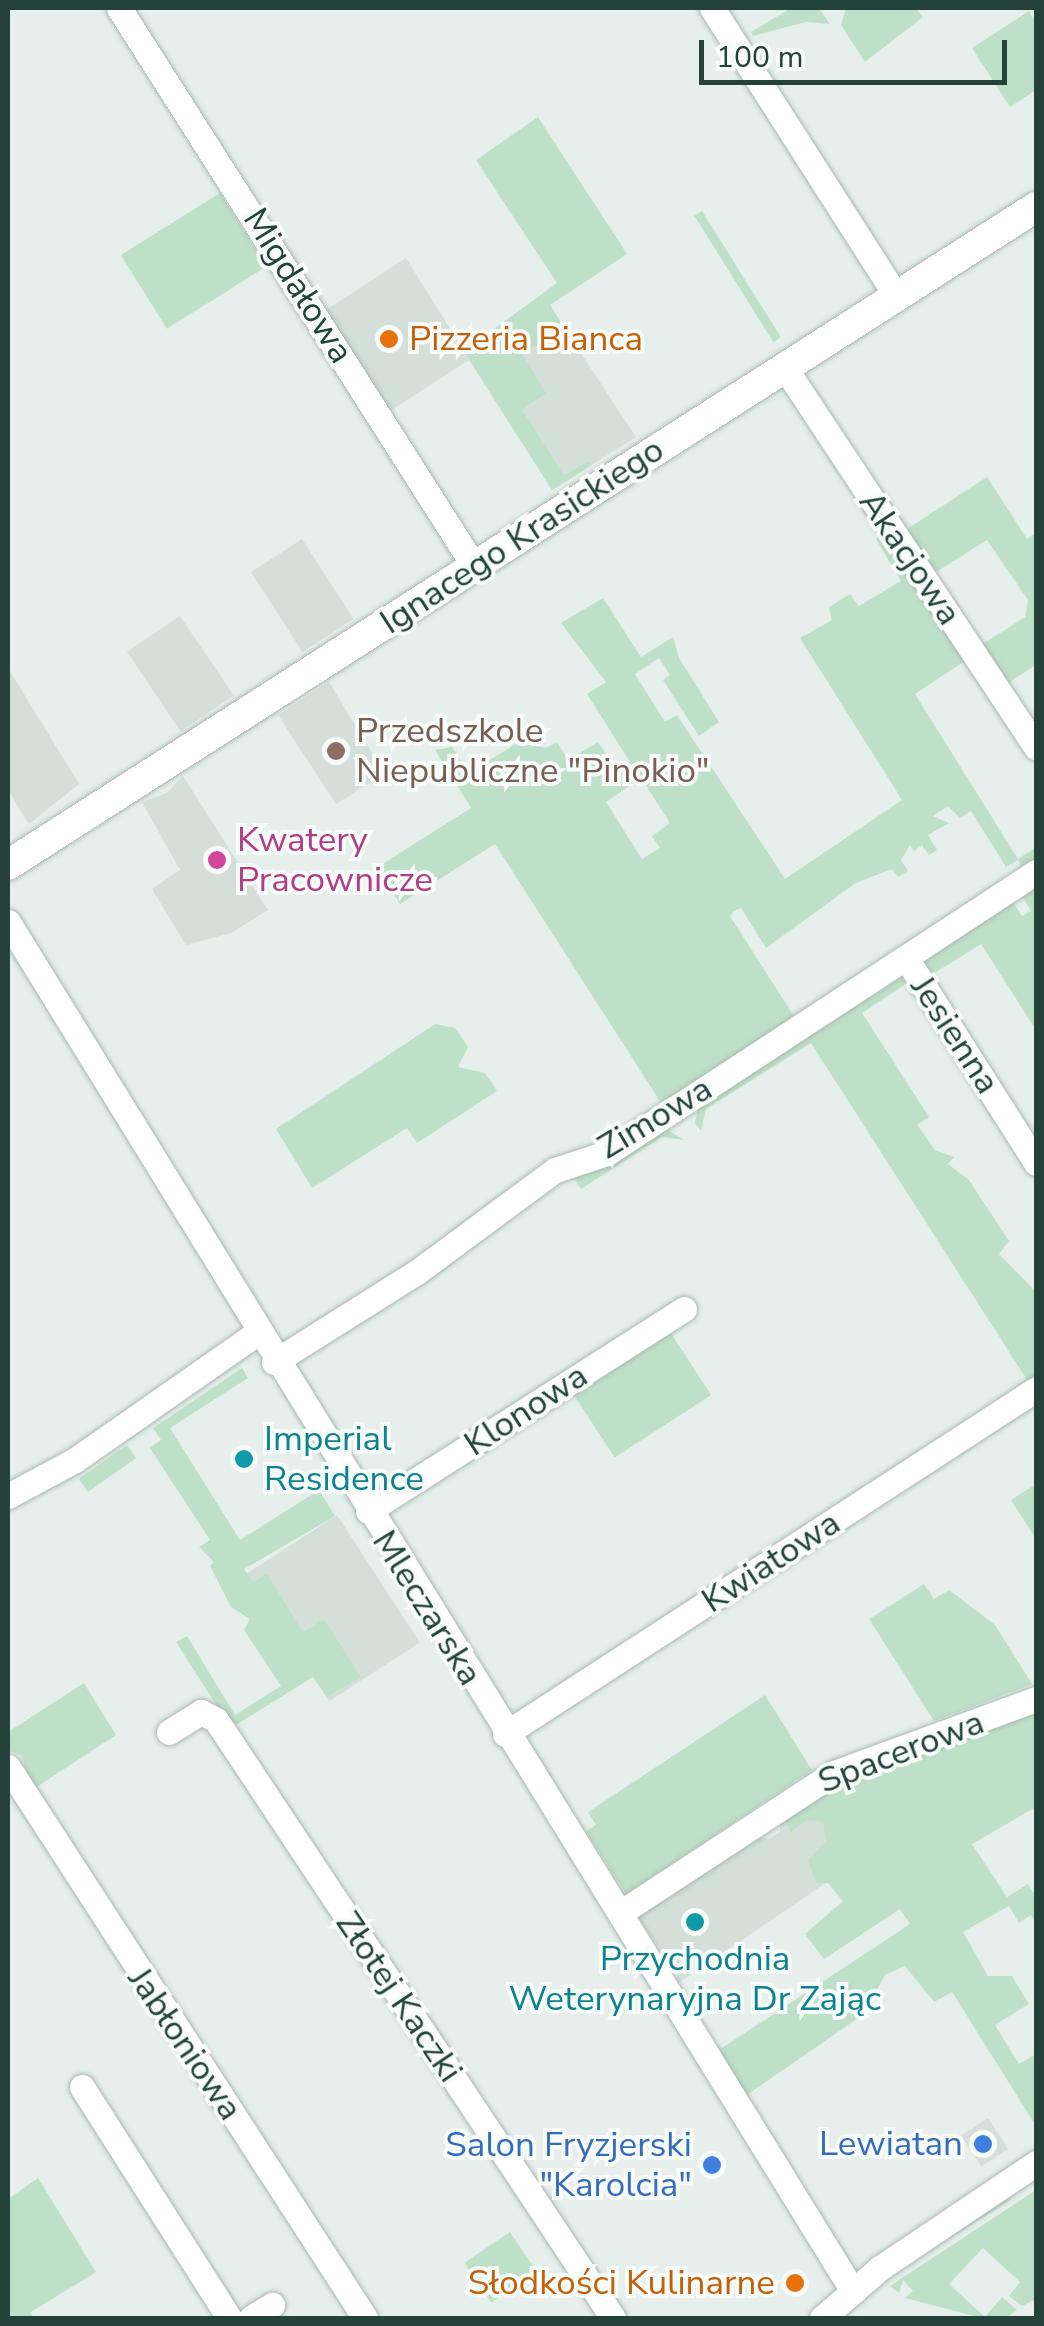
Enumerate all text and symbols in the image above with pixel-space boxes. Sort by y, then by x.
scale bar [704,20,1012,82]
text: 100 m [716,37,803,78]
street label: Migdałowa [234,201,362,371]
place label: Pizzeria Bianca [409,318,643,360]
marker: Pizzeria Bianca [378,328,400,350]
street label: Ignacego Krasickiego [372,429,672,643]
street label: Akacjowa [850,483,970,633]
place label: Przedszkole Niepubliczne "Pinokio" [356,710,710,792]
marker: Przedszkole Niepubliczne "Pinokio" [325,740,347,762]
place label: Kwatery Pracownicze [237,819,433,901]
marker: Kwatery Pracownicze [206,849,228,871]
street label: Jesienna [901,968,1009,1102]
street label: Zimowa [590,1068,720,1168]
street label: Klonowa [457,1355,595,1465]
place label: Imperial Residence [264,1418,424,1500]
marker: Imperial Residence [233,1448,255,1470]
street label: Kwiatowa [694,1502,848,1622]
street label: Mleczarska [363,1523,491,1693]
street label: Spacerowa [812,1701,990,1803]
street label: Złotej Kaczki [327,1904,471,2090]
marker: Przychodnia Weterynaryjna Dr Zając [684,1911,706,1933]
place label: Przychodnia Weterynaryjna Dr Zając [509,1938,881,2020]
street label: Jabłoniowa [119,1960,251,2128]
place label: Lewiatan [819,2123,963,2165]
place label: Salon Fryzjerski "Karolcia" [445,2124,692,2206]
marker: Lewiatan [972,2133,994,2155]
marker: Salon Fryzjerski "Karolcia" [701,2154,723,2176]
place label: Słodkości Kulinarne [468,2262,775,2304]
marker: Słodkości Kulinarne [784,2272,806,2294]

